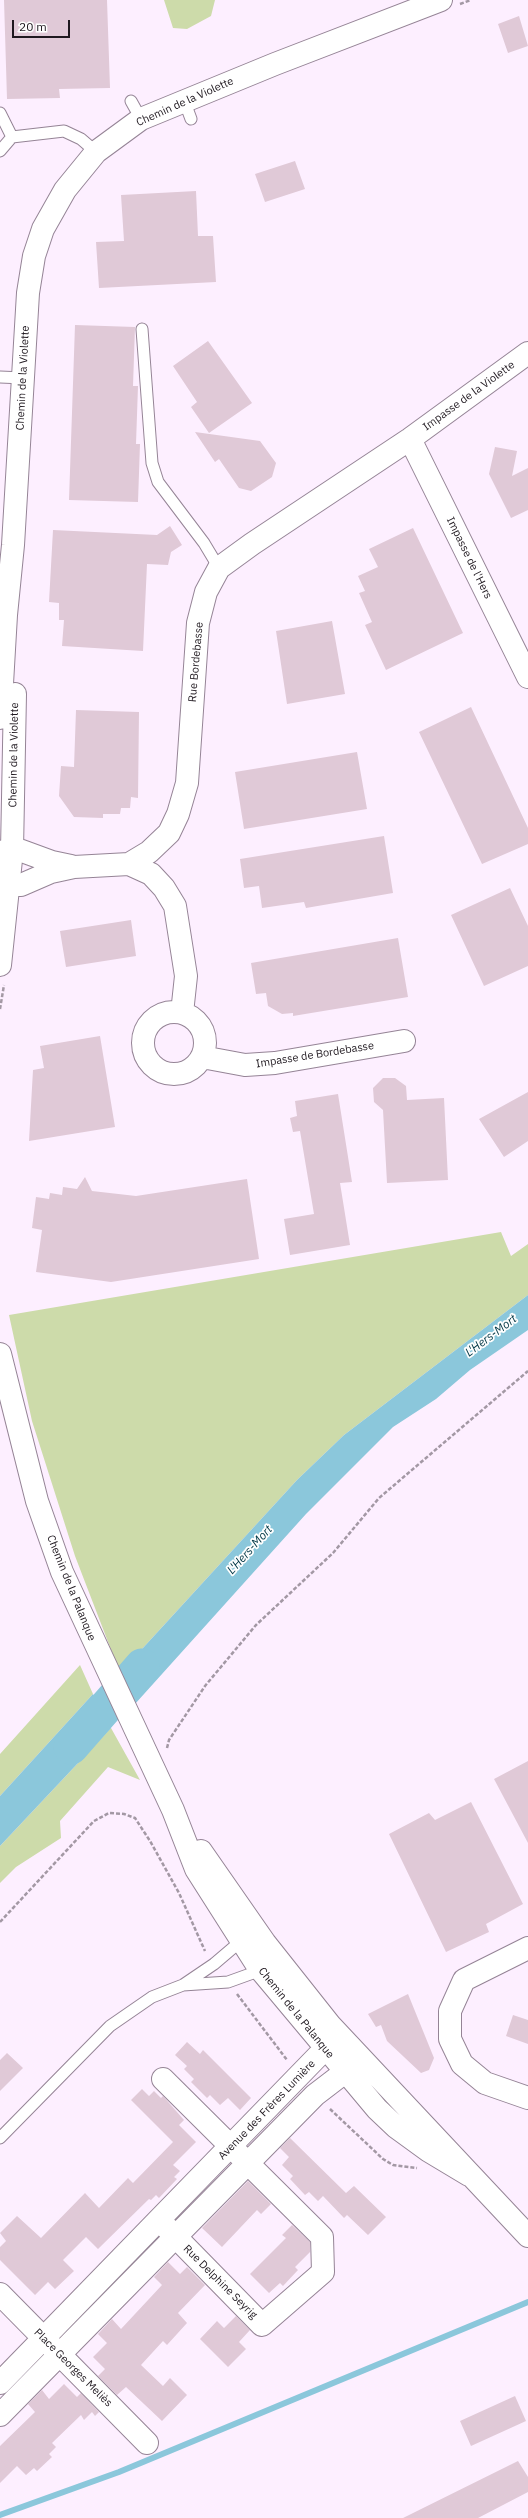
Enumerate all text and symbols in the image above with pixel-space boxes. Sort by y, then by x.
scale bar [14,12,72,38]
text: 20 m [19,19,47,34]
street label: Chemin de la Violette [134,75,236,129]
street label: Chemin de la Violette [14,325,32,431]
street label: Impasse de la Violette [421,358,517,434]
street label: Impasse de l'Hers [443,515,495,601]
street label: Rue Bordebasse [186,621,206,703]
street label: Chemin de la Violette [6,702,22,808]
street label: Impasse de Bordebasse [255,1039,375,1071]
water label: L'Hers-Mort [462,1312,520,1360]
water label: L'Hers-Mort [224,1523,276,1577]
street label: Chemin de la Palanque [44,1533,98,1643]
street label: Chemin de la Palanque [255,1965,337,2061]
street label: Avenue des Frères Lumière [216,2057,318,2163]
street label: Rue Delphine Seyrig [180,2242,260,2322]
street label: Place Georges Meliès [31,2326,115,2410]

